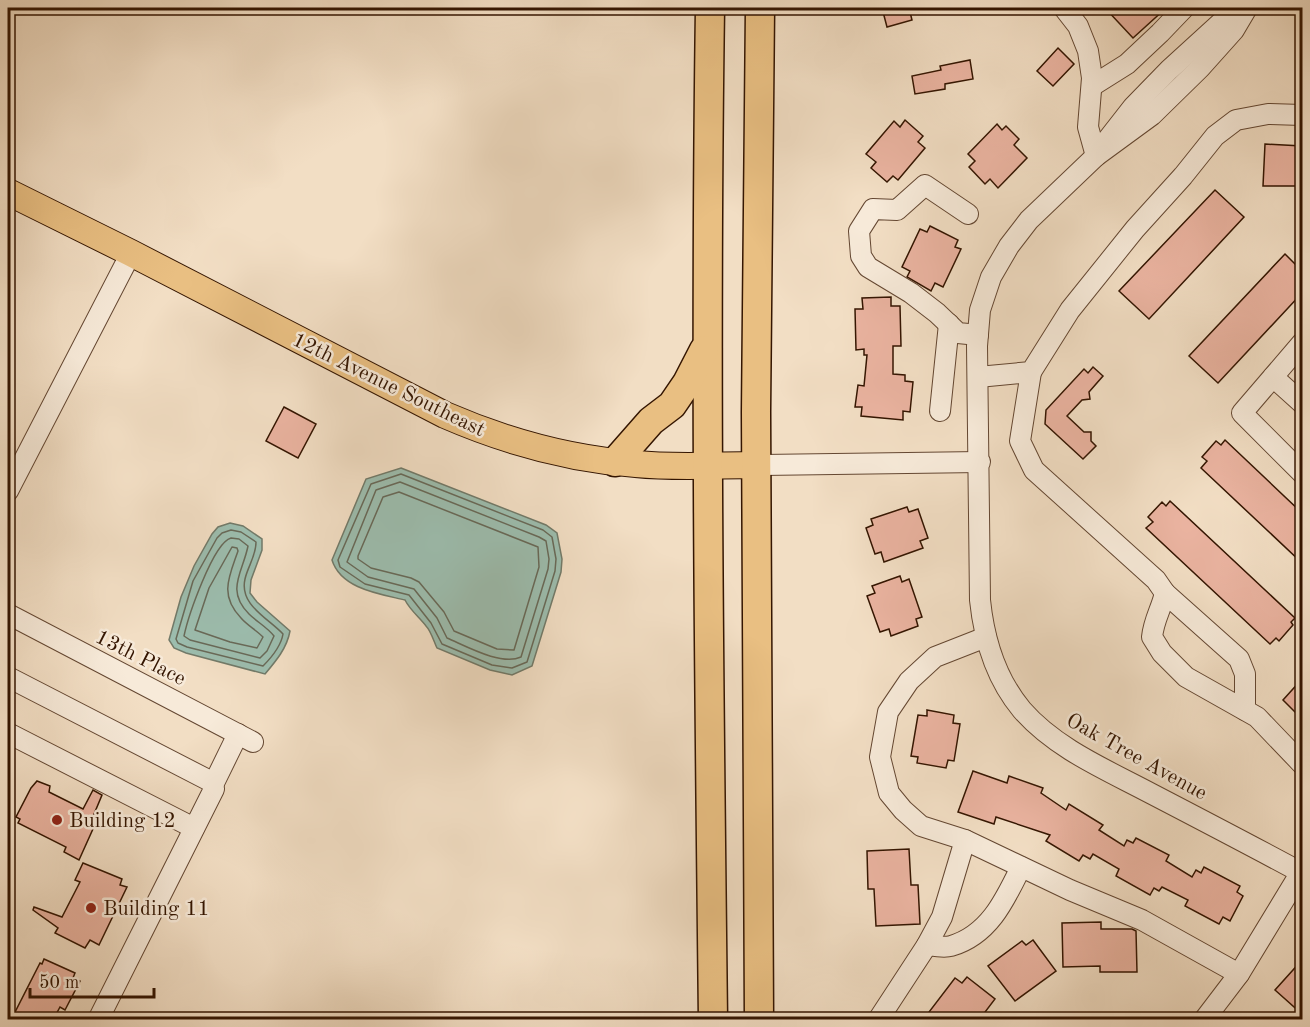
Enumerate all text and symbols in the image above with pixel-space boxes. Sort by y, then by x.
street label: 12th Avenue Southeast [289,330,488,441]
street label: 13th Place [92,627,189,690]
street label: Oak Tree Avenue [1062,710,1210,805]
place label: Building 12 [69,811,176,832]
marker: Building 12 [50,813,64,827]
place label: Building 11 [103,899,210,920]
marker: Building 11 [84,901,98,915]
scale bar [30,961,154,999]
text: 50 m [39,974,79,992]

